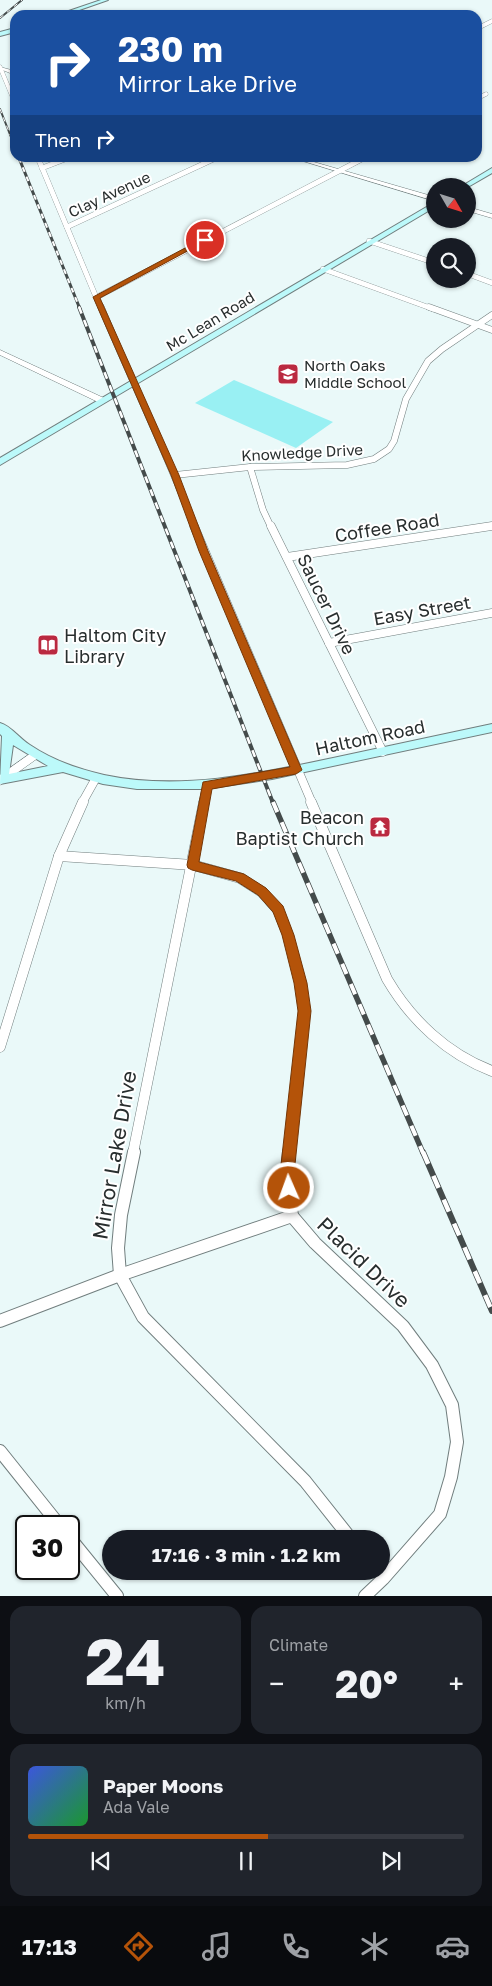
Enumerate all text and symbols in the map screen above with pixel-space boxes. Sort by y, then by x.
text: 230 m [118,28,223,70]
icon: right [35,30,100,95]
text: Mirror Lake Drive [118,70,297,97]
icon: right [91,125,119,153]
text: Then [35,128,81,151]
street label: Clay Avenue [65,167,153,221]
north arrow [426,178,476,228]
map controls [426,178,476,288]
pin [184,219,226,261]
icon: arrive [191,226,219,254]
button: search [426,238,476,288]
street label: Mc Lean Road [162,287,258,355]
place label: North Oaks Middle School [304,356,406,391]
school or university icon: North Oaks Middle School [276,362,300,386]
street label: Knowledge Drive [241,440,364,464]
street label: Coffee Road [333,508,441,546]
street label: Saucer Drive [293,550,361,658]
street label: Easy Street [372,591,472,629]
place label: Haltom City Library [64,624,166,667]
library icon: Haltom City Library [36,633,60,657]
street label: Haltom Road [313,715,427,759]
place label: Beacon Baptist Church [236,806,364,849]
temple icon: Beacon Baptist Church [368,815,392,839]
street label: Mirror Lake Drive [86,1069,142,1241]
position arrow [262,1161,314,1213]
street label: Placid Drive [312,1211,416,1313]
speed limit sign: 30 [15,1515,80,1580]
text: 17:16 · 3 min · 1.2 km [152,1543,340,1566]
text: 24 [85,1621,166,1699]
text: Climate [269,1635,328,1655]
text: 20° [335,1661,398,1706]
text: − [269,1667,284,1700]
text: + [449,1667,464,1700]
text: km/h [105,1693,146,1713]
text: Paper Moons [103,1774,223,1797]
text: Ada Vale [103,1797,169,1817]
icon: previous [87,1847,115,1875]
icon: pause [232,1847,260,1875]
icon: next [377,1847,405,1875]
icon: directions [121,1929,156,1964]
icon: music [199,1929,234,1964]
icon: phone [278,1929,313,1964]
icon: climate [357,1929,392,1964]
icon: car [435,1929,470,1964]
text: 17:13 [22,1933,77,1960]

